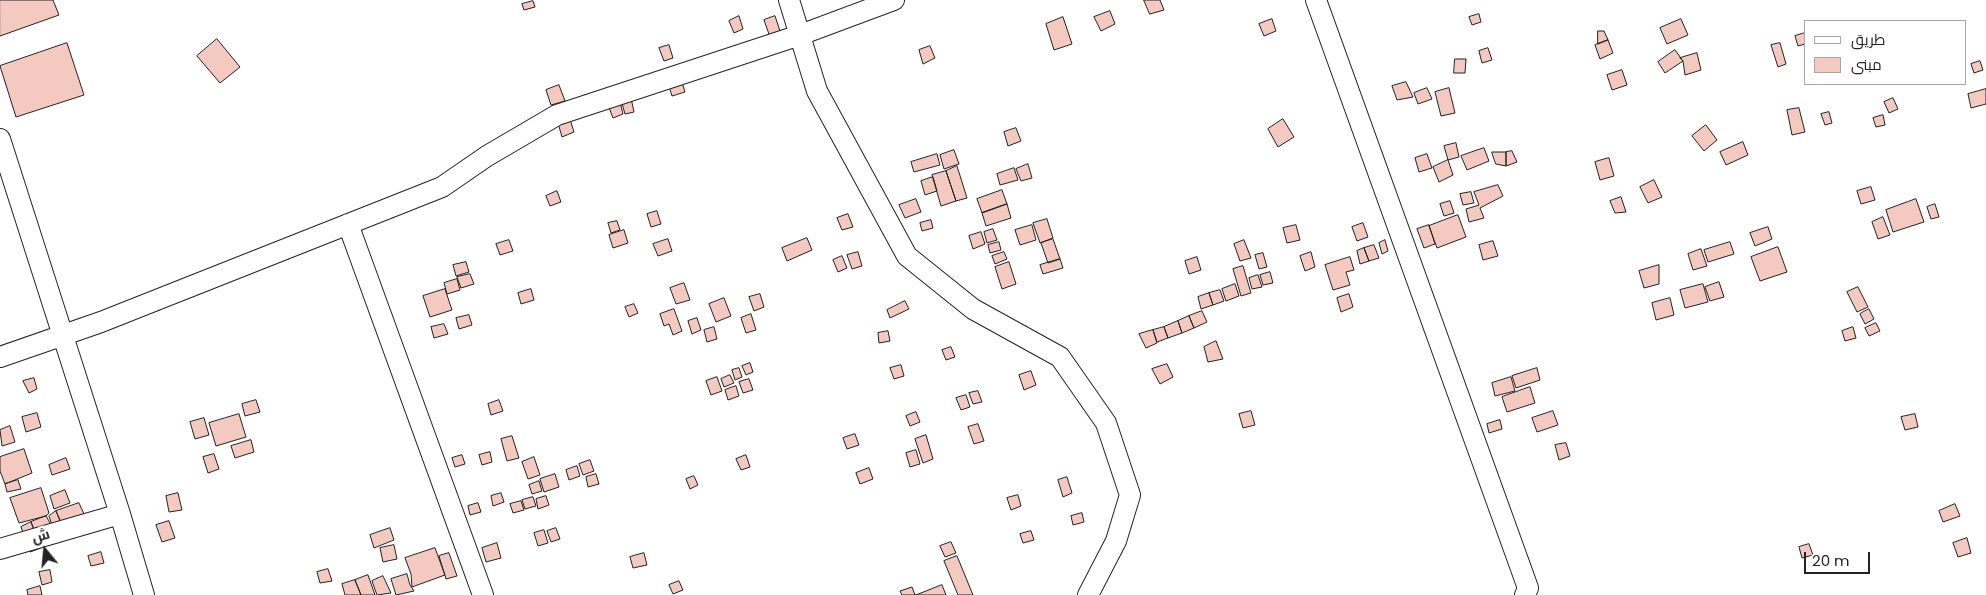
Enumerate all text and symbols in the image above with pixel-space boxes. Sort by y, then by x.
legend [1804,20,1966,85]
text: طريق [1851,29,1885,50]
text: مبنى [1851,54,1882,75]
text: ش [29,523,52,548]
north arrow [20,525,70,575]
scale bar [1806,542,1872,574]
text: 20 m [1812,550,1850,571]

